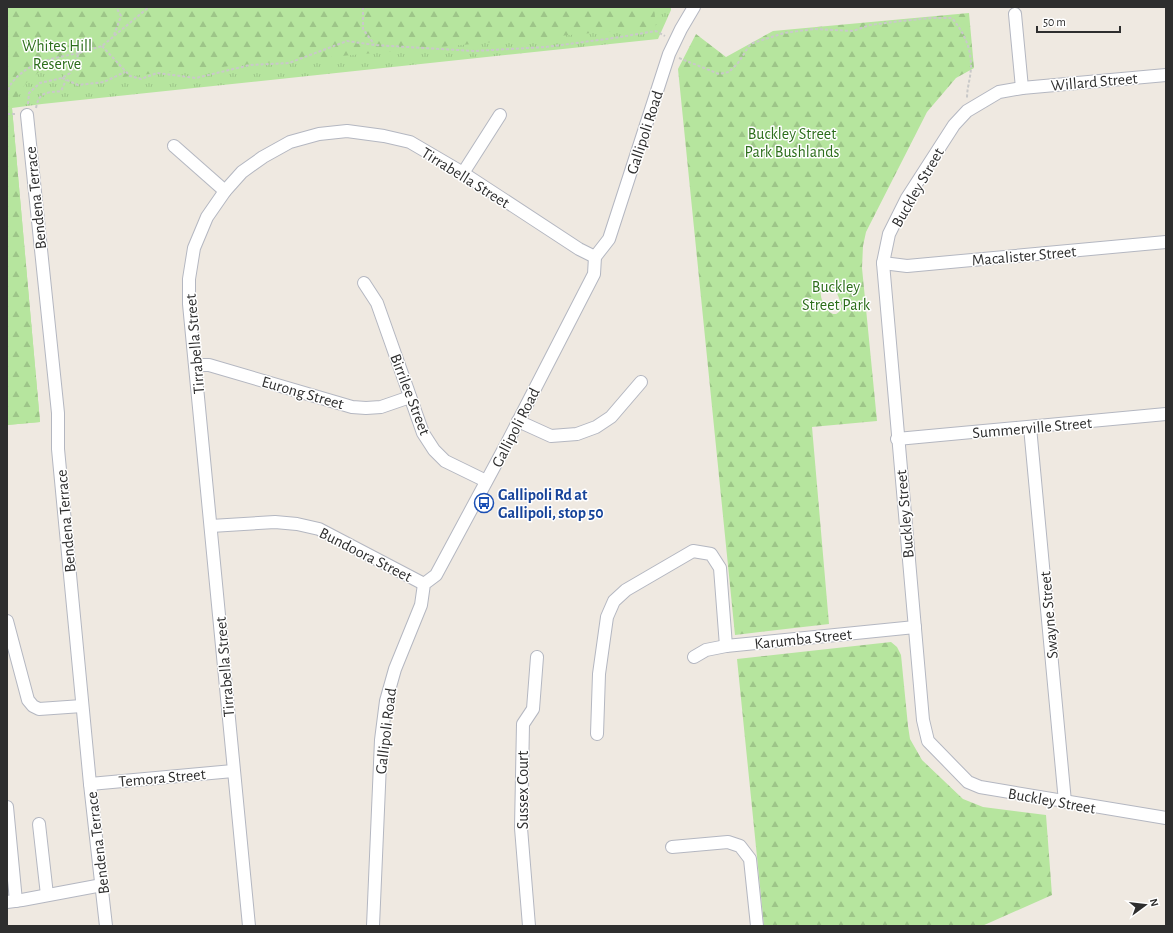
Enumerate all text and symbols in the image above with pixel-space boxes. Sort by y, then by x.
scale bar [1037,8,1120,34]
text: 50 m [1043,16,1066,28]
park label: Whites Hill Reserve [22,38,92,72]
street label: Willard Street [1050,70,1138,94]
street label: Gallipoli Road [624,89,666,176]
park label: Buckley Street Park Bushlands [745,126,840,160]
street label: Tirrabella Street [419,144,512,211]
street label: Buckley Street [889,145,948,230]
street label: Bendena Terrace [23,146,49,250]
street label: Macalister Street [971,243,1077,269]
park label: Buckley Street Park [802,279,871,313]
street label: Tirrabella Street [183,293,207,395]
street label: Birrilee Street [387,351,433,437]
street label: Eurong Street [260,374,346,412]
street label: Gallipoli Road [489,385,543,470]
street label: Summerville Street [972,415,1093,441]
street label: Bendena Terrace [54,469,78,573]
street label: Buckley Street [893,469,918,559]
place label: Gallipoli Rd at Gallipoli, stop 50 [498,487,604,521]
bus stop icon: Gallipoli Rd at Gallipoli, stop 50 [473,492,495,514]
street label: Bundoora Street [317,525,414,585]
street label: Swayne Street [1037,570,1062,659]
street label: Tirrabella Street [213,616,237,718]
street label: Karumba Street [754,626,853,652]
street label: Gallipoli Road [373,687,399,775]
street label: Sussex Court [515,751,531,829]
street label: Temora Street [118,766,206,790]
street label: Buckley Street [1007,785,1097,818]
street label: Bendena Terrace [84,791,112,895]
north arrow [1125,885,1165,925]
text: N [1148,897,1160,908]

